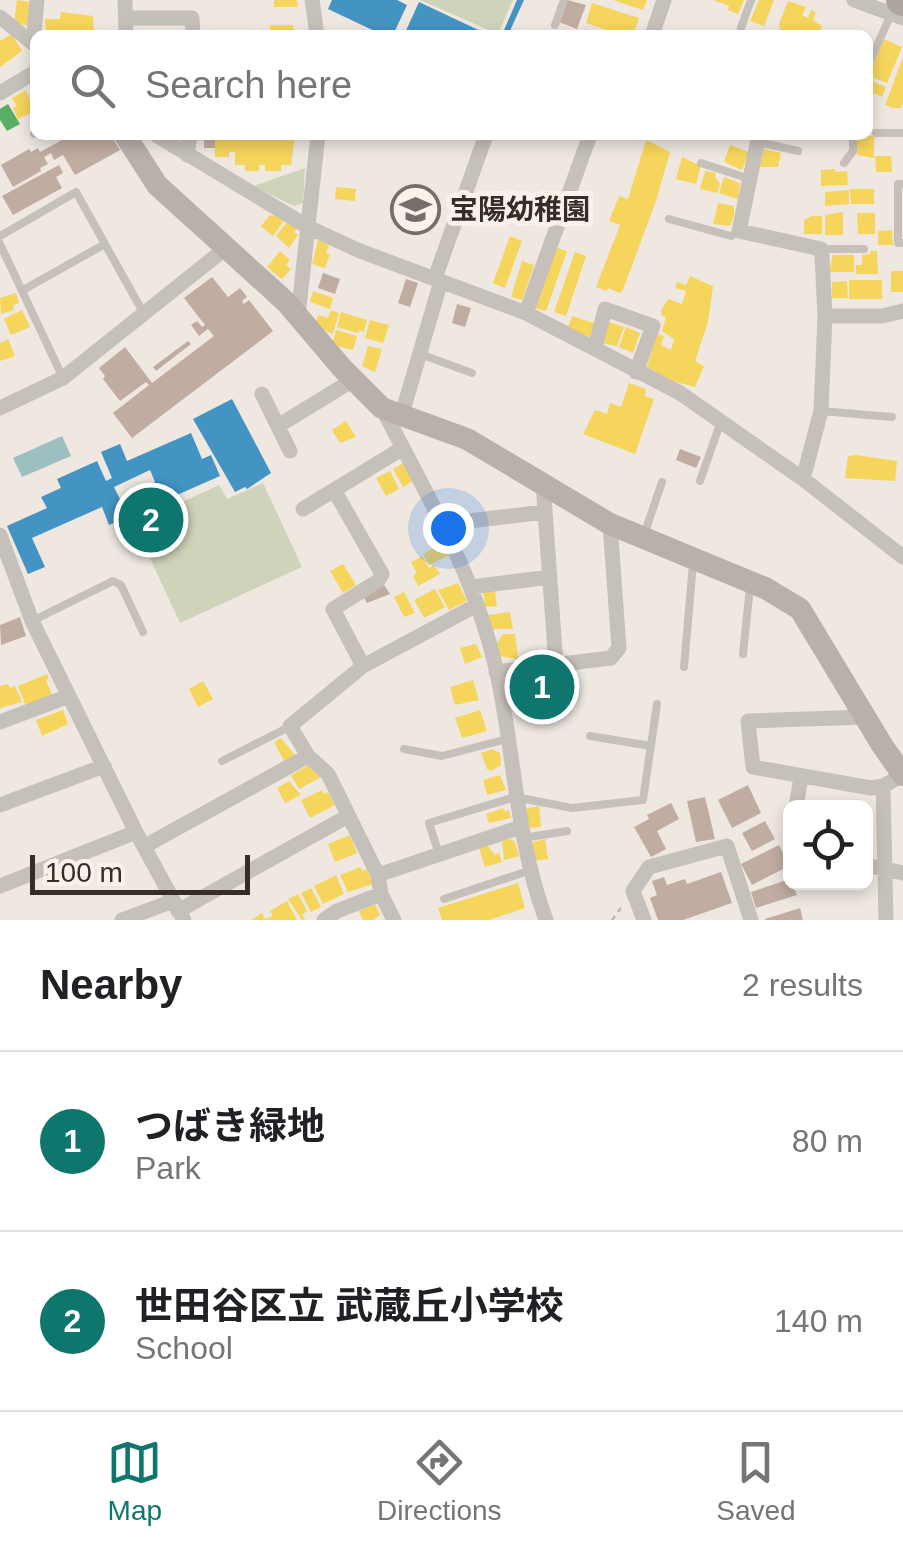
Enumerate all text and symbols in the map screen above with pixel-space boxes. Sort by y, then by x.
search box [30,30,873,140]
icon: search [65,58,120,113]
text: Search here [145,64,352,106]
school or university icon: 宝陽幼稚園 [389,183,441,235]
place label: 宝陽幼稚園 [450,194,590,225]
pin: 2 [118,482,184,558]
your location [423,503,474,554]
pin: 1 [510,650,574,724]
map controls [783,800,873,890]
button: locate [783,800,873,890]
scale bar [30,850,250,894]
text: 100 m [45,857,123,888]
text: Nearby [40,961,182,1008]
text: 2 results [742,967,863,1003]
text: つばき緑地 [135,1105,325,1147]
text: 1 [64,1123,81,1159]
text: 80 m [792,1123,863,1159]
text: Park [135,1150,201,1186]
text: 世田谷区立 武蔵丘小学校 [135,1285,564,1327]
text: 2 [64,1303,81,1339]
text: 140 m [774,1303,863,1339]
text: School [135,1330,233,1366]
tab: Map [107,1435,162,1527]
tab: Directions [377,1435,502,1527]
tab: Saved [716,1435,796,1527]

